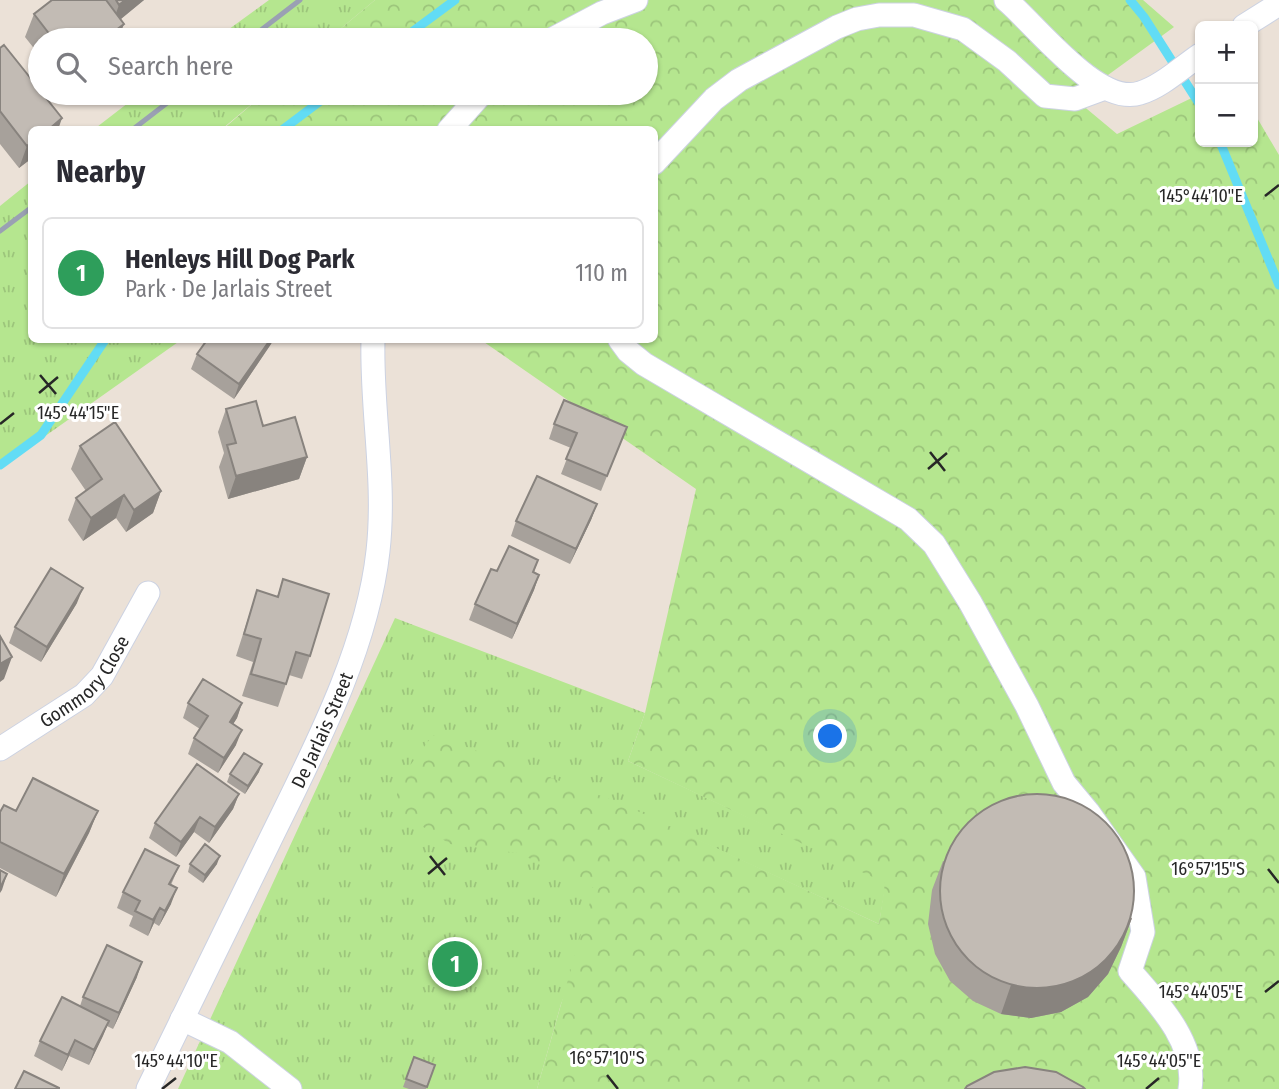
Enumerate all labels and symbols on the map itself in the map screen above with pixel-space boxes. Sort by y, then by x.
text: 145°44'10"E [1159,185,1243,207]
text: 145°44'15"E [37,402,119,424]
street label: Gommory Close [35,631,134,732]
street label: De Jarlais Street [286,668,358,792]
your location [813,719,847,753]
text: 16°57'15"S [1171,858,1245,880]
pin: 1 [432,938,478,990]
text: 145°44'05"E [1159,981,1243,1003]
text: 16°57'10"S [569,1047,645,1069]
text: 145°44'10"E [134,1050,218,1072]
text: 145°44'05"E [1117,1050,1201,1072]

